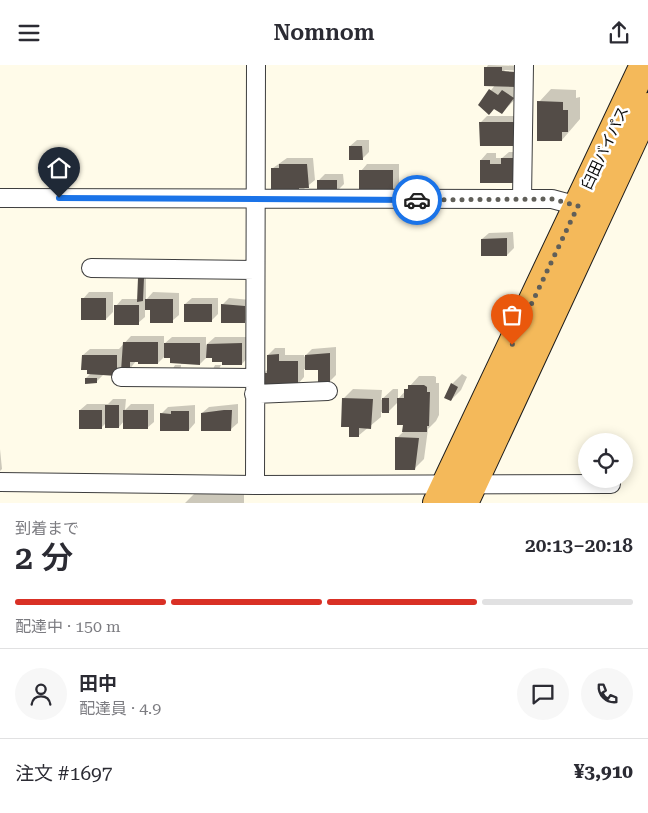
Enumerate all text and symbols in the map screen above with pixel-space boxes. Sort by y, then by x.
icon: menu [15,19,43,47]
icon: share [605,19,633,47]
text: Nomnom [273,20,375,45]
street label: 臼田バイパス [578,104,632,192]
pin [38,147,80,198]
icon: home [45,154,73,182]
courier [392,175,442,225]
icon: car [403,186,431,214]
pin [491,294,533,345]
icon: bag [498,301,526,329]
map controls [578,433,633,488]
button: locate [578,433,633,488]
text: 到着まで [15,519,79,538]
text: 20:13–20:18 [525,534,633,557]
text: 2 分 [15,539,73,577]
text: 配達中 · 150 m [15,617,121,636]
button: person [15,668,67,720]
button: chat [517,668,569,720]
button: phone [581,668,633,720]
text: 田中 [79,672,117,695]
text: 配達員 · 4.9 [79,699,161,718]
text: ¥3,910 [574,760,633,783]
text: 注文 #1697 [15,762,112,785]

